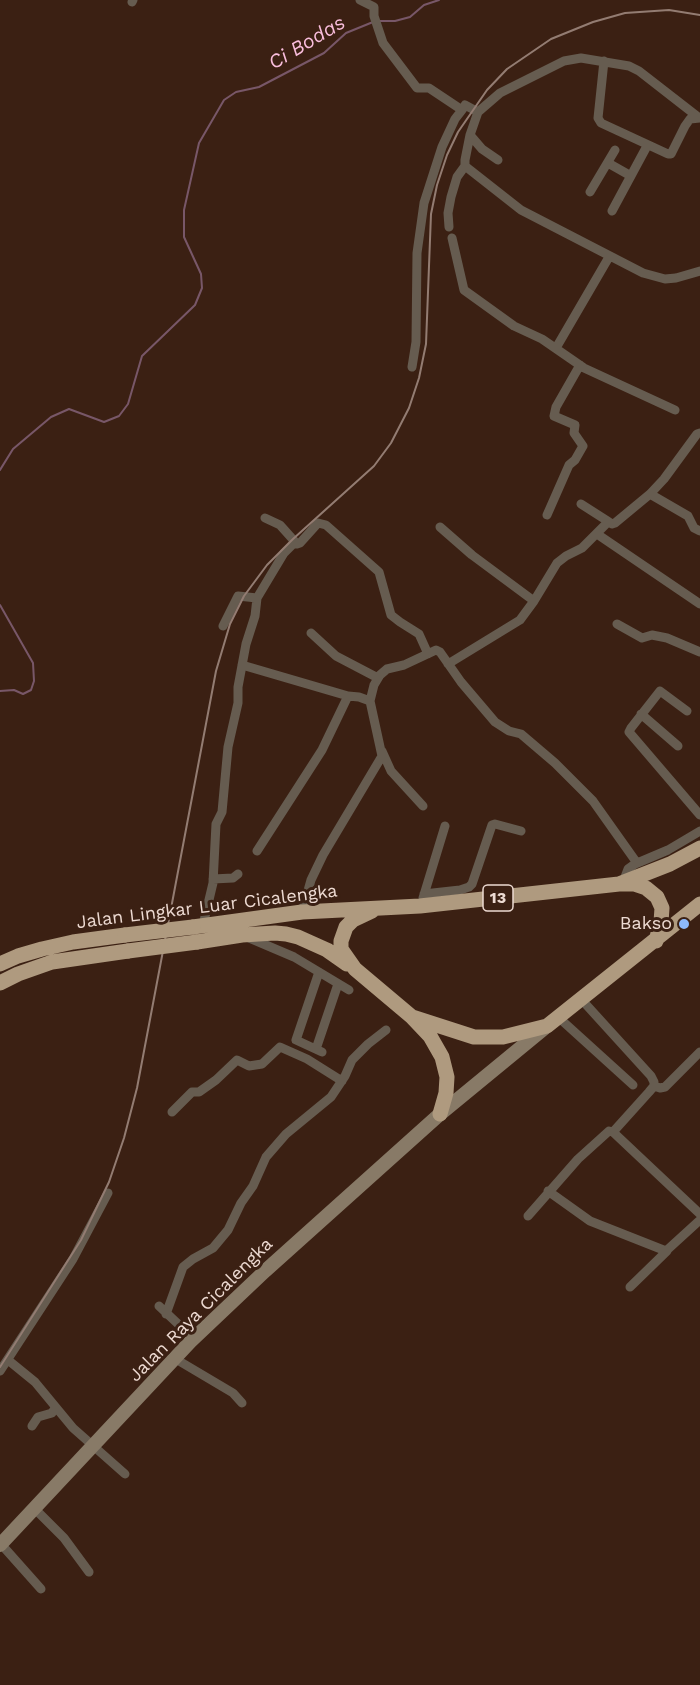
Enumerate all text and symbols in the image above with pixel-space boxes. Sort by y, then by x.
water label: Ci Bodas [264,11,350,75]
street label: Jalan Lingkar Luar Cicalengka [75,880,339,934]
road number: 13 [483,885,513,911]
place label: Bakso [620,913,672,935]
marker: Bakso [677,917,691,931]
street label: Jalan Raya Cicalengka [125,1234,277,1386]

